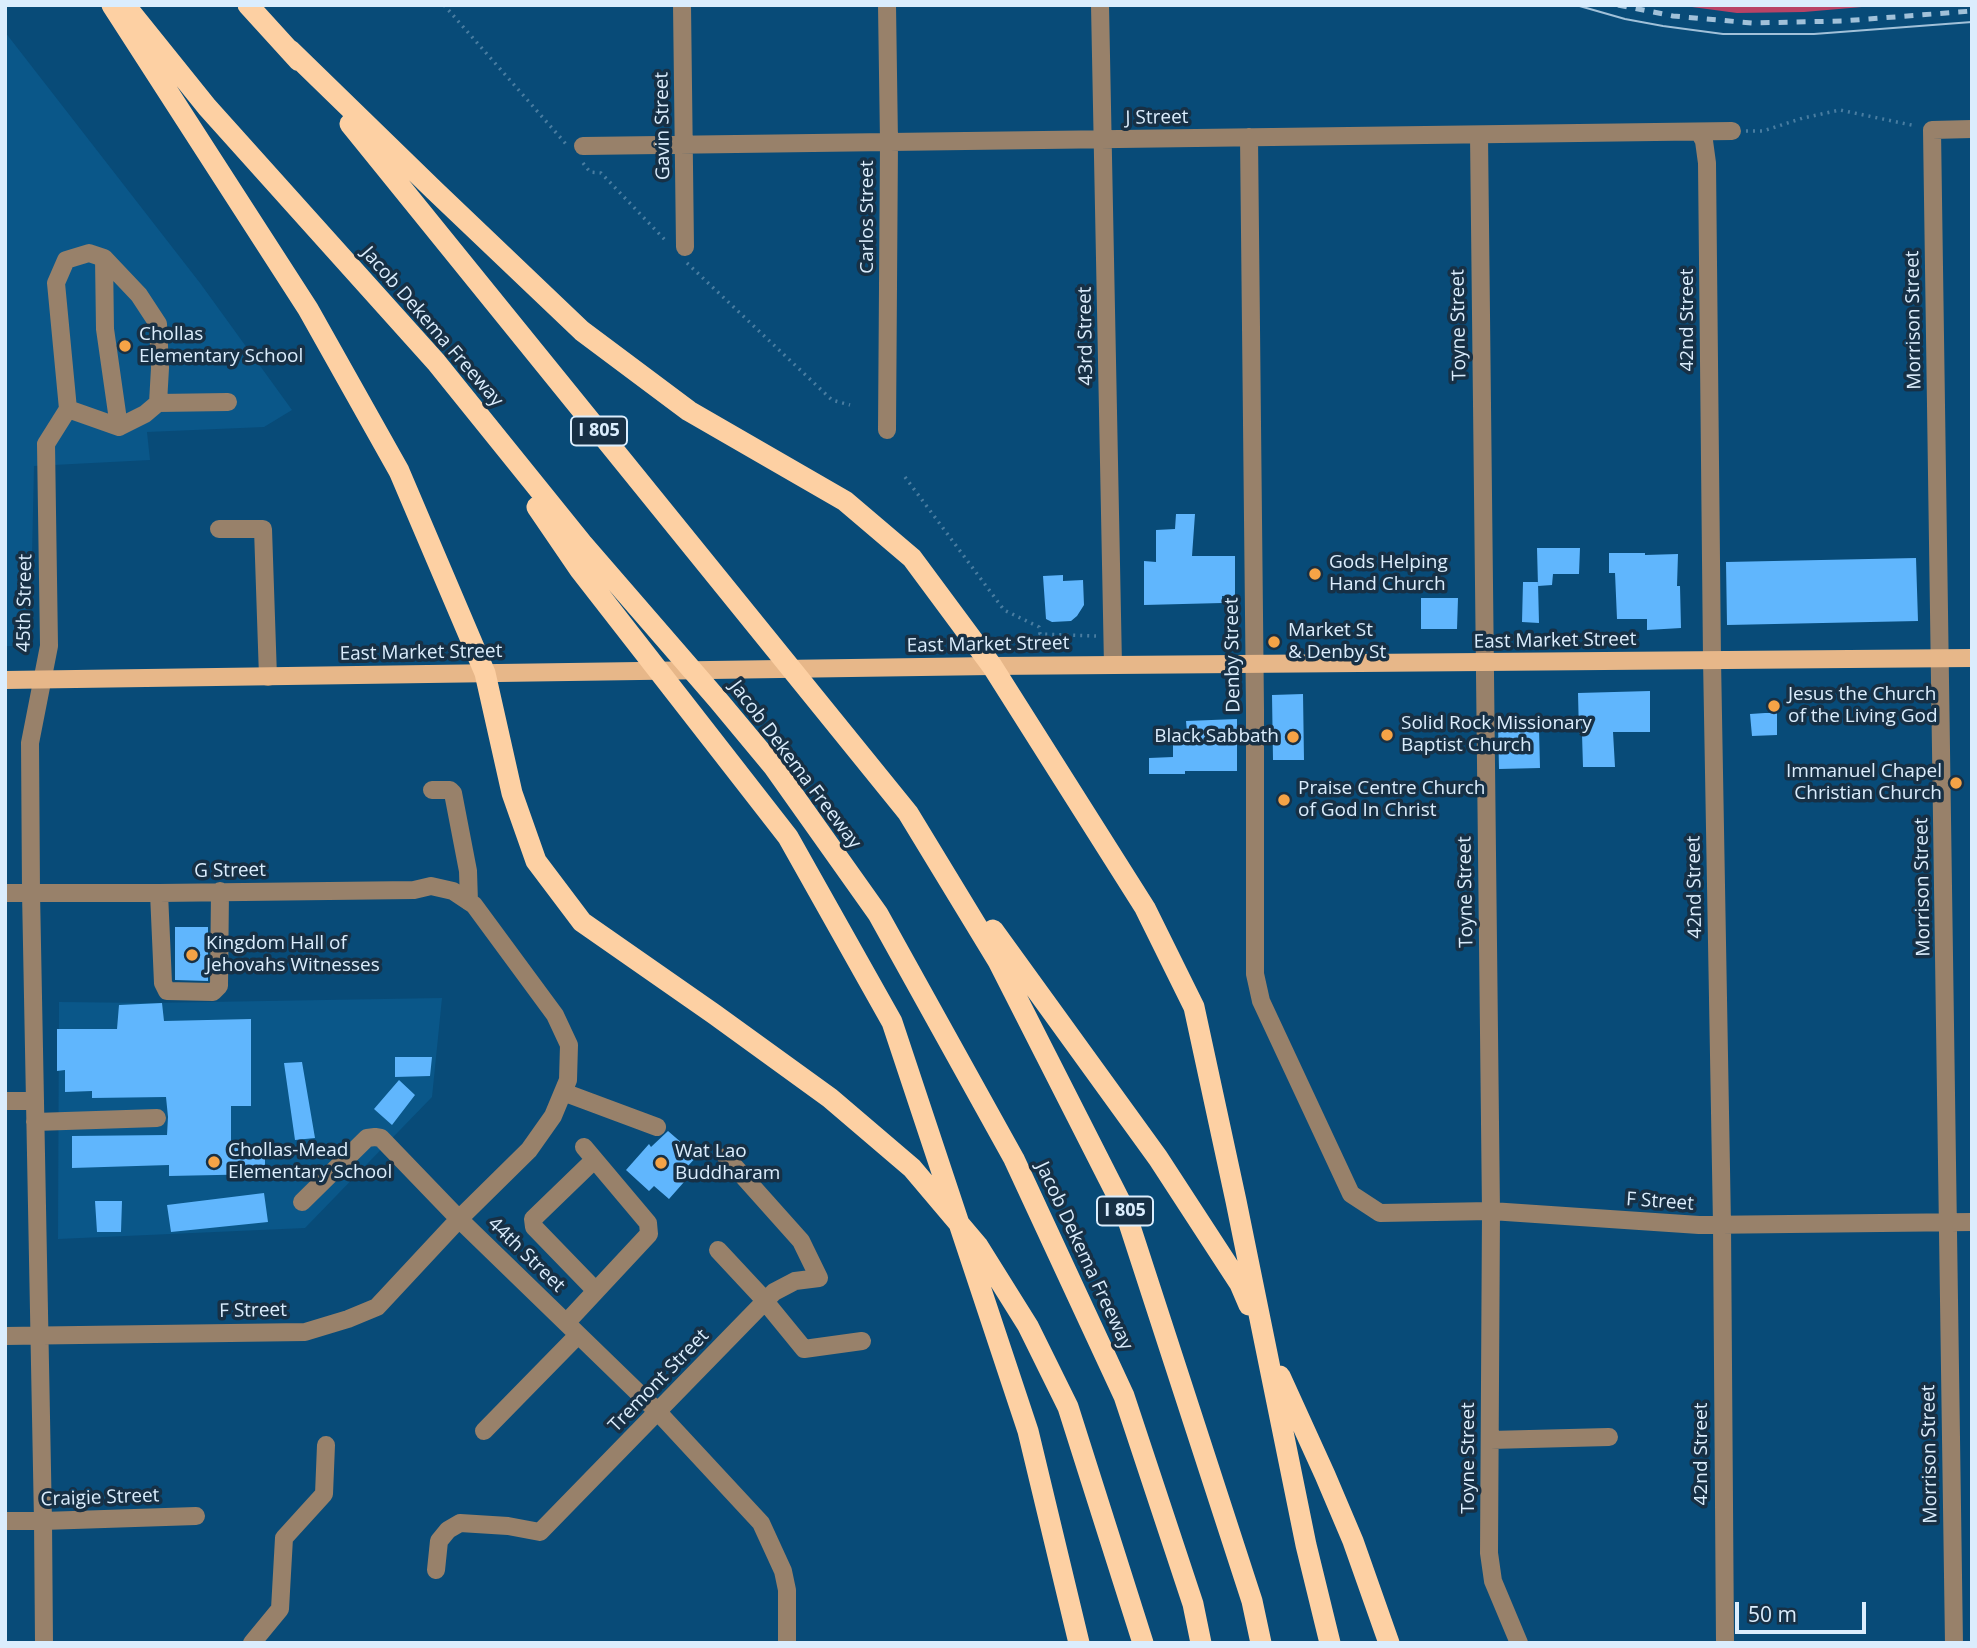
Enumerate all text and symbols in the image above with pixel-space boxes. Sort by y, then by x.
street label: Gavin Street [651,72,675,180]
street label: J Street [1125,106,1189,130]
street label: Carlos Street [857,160,879,274]
street label: Jacob Dekema Freeway [356,242,508,412]
street label: Morrison Street [1901,250,1927,390]
street label: 42nd Street [1677,268,1699,372]
street label: Toyne Street [1447,269,1471,381]
street label: 43rd Street [1074,286,1098,386]
place label: Chollas Elementary School [139,324,303,368]
marker: Chollas Elementary School [117,338,133,354]
road number: I 805 [571,416,627,446]
place label: Gods Helping Hand Church [1329,552,1448,596]
street label: 45th Street [13,554,37,652]
marker: Gods Helping Hand Church [1307,566,1323,582]
street label: Denby Street [1221,597,1245,713]
place label: Market St & Denby St [1288,620,1386,664]
street label: East Market Street [1473,628,1637,654]
street label: East Market Street [906,632,1070,658]
marker: Market St & Denby St [1266,634,1282,650]
street label: East Market Street [339,640,503,666]
street label: Jacob Dekema Freeway [724,676,866,854]
place label: Jesus the Church of the Living God [1788,684,1938,728]
marker: Jesus the Church of the Living God [1766,698,1782,714]
place label: Solid Rock Missionary Baptist Church [1401,713,1592,757]
place label: Black Sabbath [1154,726,1279,748]
marker: Solid Rock Missionary Baptist Church [1379,727,1395,743]
marker: Black Sabbath [1285,729,1301,745]
place label: Immanuel Chapel Christian Church [1786,761,1942,805]
marker: Immanuel Chapel Christian Church [1948,775,1964,791]
place label: Praise Centre Church of God In Christ [1298,778,1485,822]
marker: Praise Centre Church of God In Christ [1276,792,1292,808]
street label: Morrison Street [1910,817,1936,957]
street label: 42nd Street [1683,835,1707,939]
street label: Toyne Street [1454,836,1478,948]
street label: G Street [194,859,266,883]
place label: Kingdom Hall of Jehovahs Witnesses [206,933,380,977]
marker: Kingdom Hall of Jehovahs Witnesses [184,947,200,963]
place label: Chollas-Mead Elementary School [228,1140,392,1184]
place label: Wat Lao Buddharam [675,1141,780,1185]
marker: Chollas-Mead Elementary School [206,1154,222,1170]
marker: Wat Lao Buddharam [653,1155,669,1171]
street label: Jacob Dekema Freeway [1030,1158,1138,1354]
street label: F Street [1625,1188,1695,1216]
road number: I 805 [1097,1196,1153,1226]
street label: 44th Street [483,1213,569,1297]
street label: F Street [219,1299,287,1323]
street label: Tremont Street [604,1325,714,1437]
street label: Morrison Street [1917,1384,1943,1524]
street label: Toyne Street [1458,1402,1480,1514]
street label: 42nd Street [1691,1402,1713,1506]
street label: Craigie Street [40,1485,160,1511]
scale bar [1739,1588,1870,1632]
text: 50 m [1748,1600,1797,1628]

